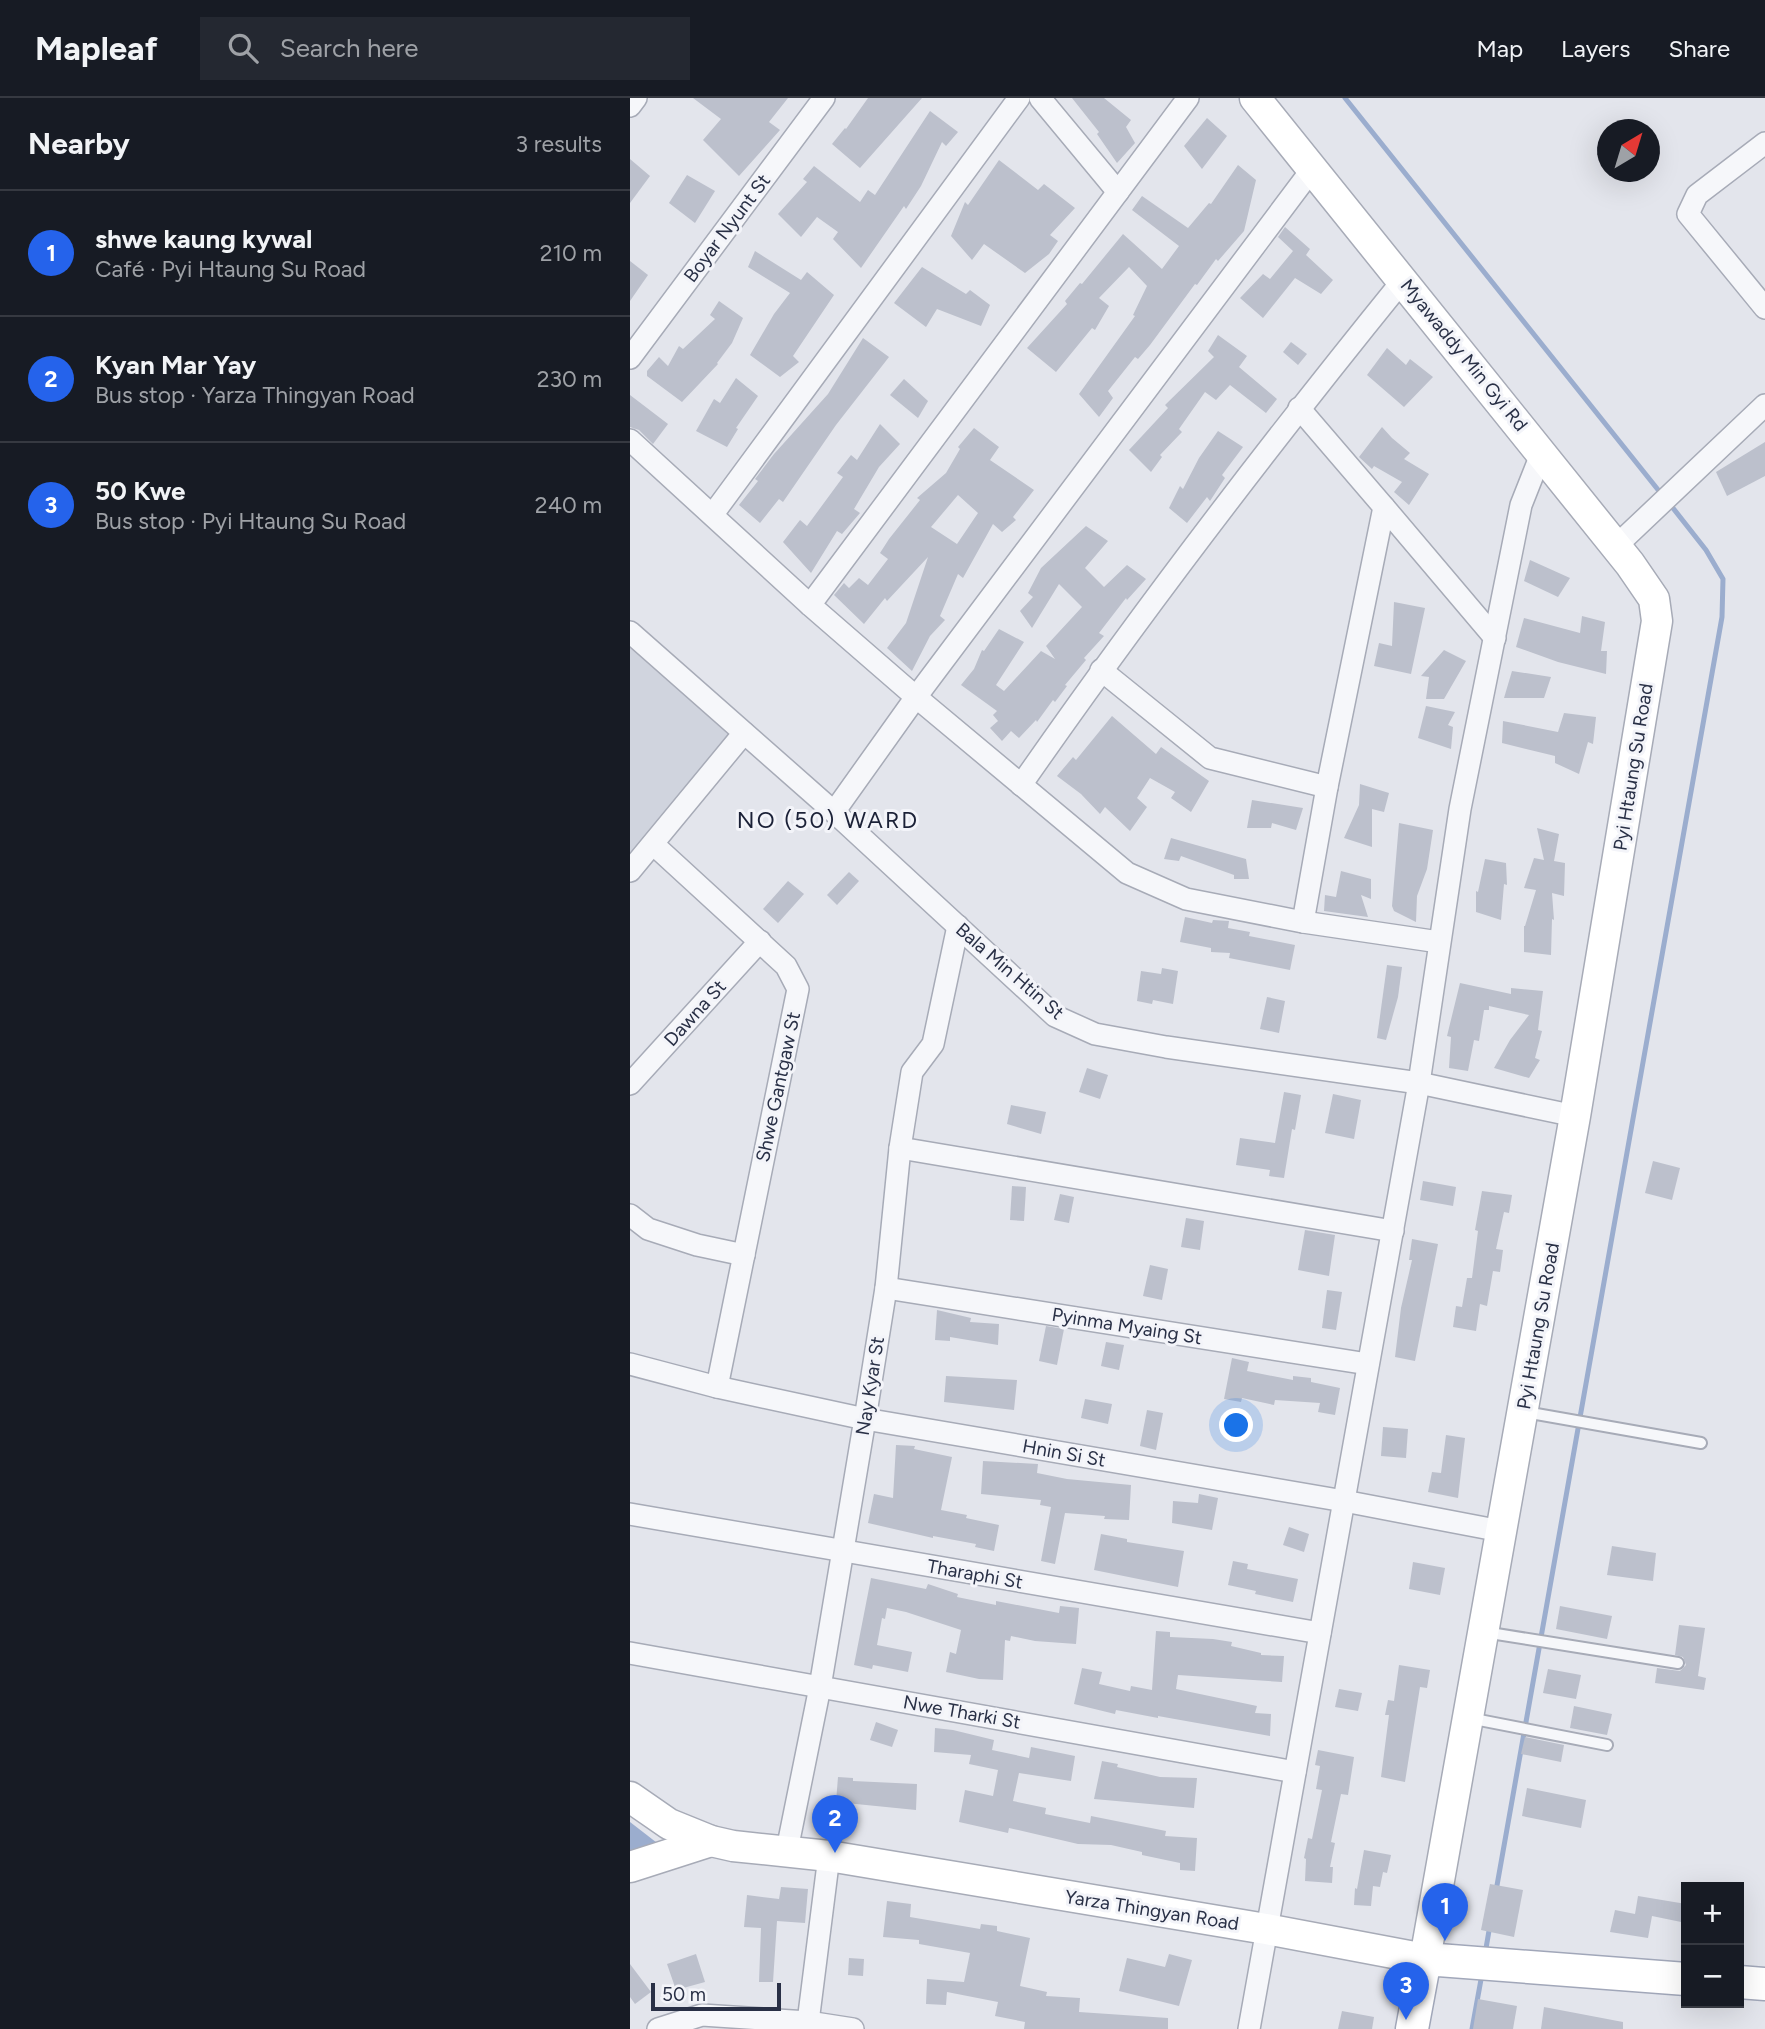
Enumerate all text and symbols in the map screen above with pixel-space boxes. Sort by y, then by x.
search box [200,17,690,80]
text: Mapleaf [35,29,158,68]
icon: search [224,29,262,67]
text: Search here [280,32,419,64]
text: Map [1476,34,1523,63]
text: Layers [1561,34,1630,63]
text: Share [1668,34,1730,63]
north arrow [1597,119,1660,182]
text: Nearby [28,125,130,162]
text: 3 results [515,130,602,158]
street label: Boyar Nyunt St [679,169,775,287]
text: shwe kaung kywal [95,223,313,255]
text: 1 [46,239,56,267]
text: 210 m [540,239,602,267]
text: Café · Pyi Htaung Su Road [95,255,366,283]
street label: Myawaddy Min Gyi Rd [1396,274,1532,436]
text: Kyan Mar Yay [95,349,256,381]
text: 2 [44,365,58,393]
text: 230 m [537,365,602,393]
text: Bus stop · Yarza Thingyan Road [95,381,415,409]
text: 50 Kwe [95,475,185,507]
text: 3 [45,491,57,519]
text: 240 m [535,491,602,519]
text: Bus stop · Pyi Htaung Su Road [95,507,406,535]
street label: Pyi Htaung Su Road [1608,682,1658,852]
district label: NO (50) WARD [737,806,919,834]
street label: Bala Min Htin St [951,918,1069,1024]
street label: Dawna St [659,975,731,1051]
street label: Shwe Gantgaw St [751,1010,805,1164]
street label: Pyi Htaung Su Road [1512,1241,1564,1411]
street label: Pyinma Myaing St [1050,1303,1204,1349]
street label: Nay Kyar St [851,1335,889,1437]
your location [1219,1408,1253,1442]
street label: Hnin Si St [1021,1434,1107,1472]
street label: Tharaphi St [925,1554,1025,1594]
street label: Nwe Tharki St [901,1690,1023,1734]
pin: 2 [812,1795,858,1853]
map controls [1681,1882,1744,2008]
button: + [1681,1882,1744,1945]
pin: 1 [1422,1883,1468,1941]
street label: Yarza Thingyan Road [1063,1885,1241,1935]
button: − [1681,1945,1744,2008]
pin: 3 [1383,1962,1429,2020]
scale bar [651,1980,780,2012]
text: 50 m [662,1983,706,2006]

